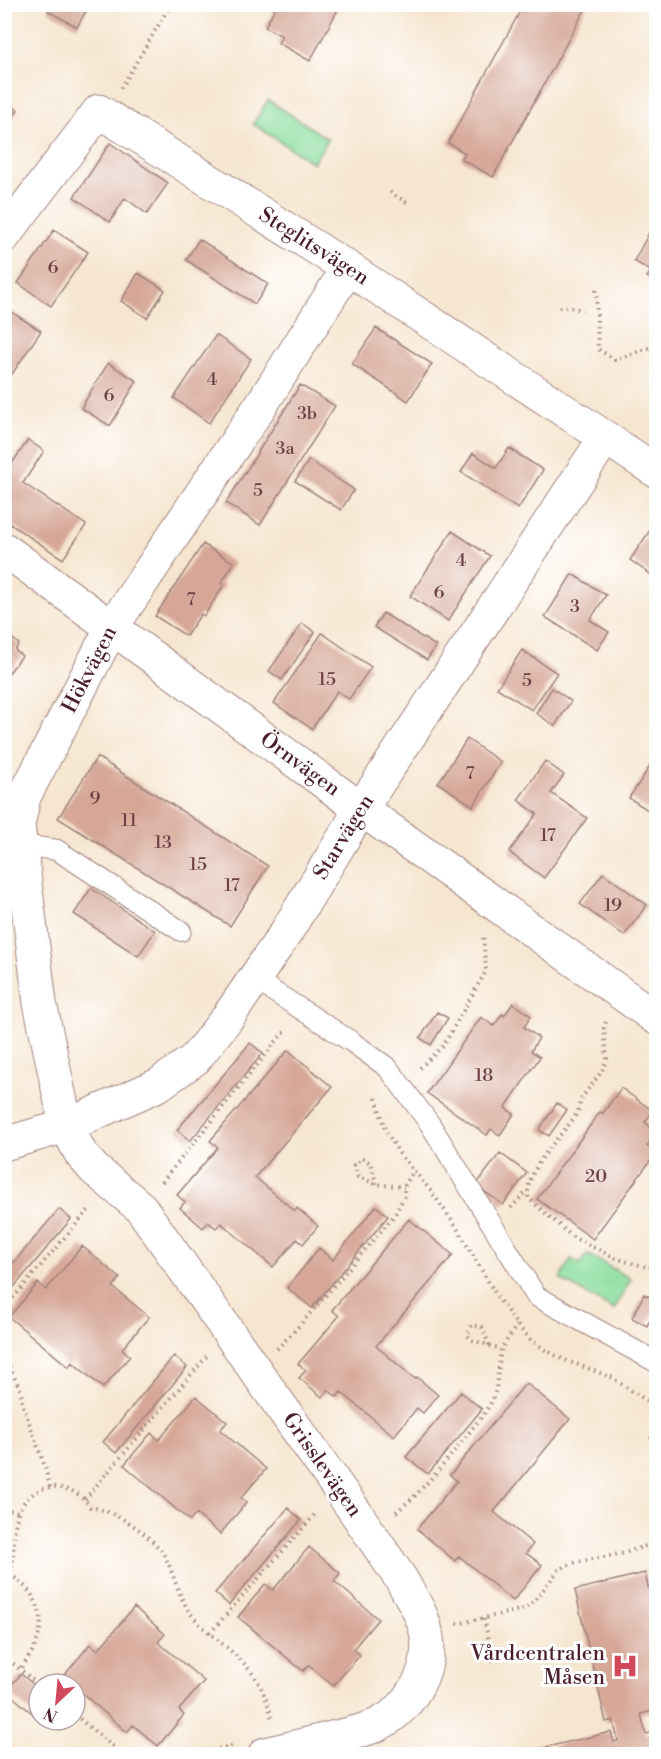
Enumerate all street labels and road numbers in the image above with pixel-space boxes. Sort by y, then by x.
street label: Steglitsvägen [254,202,374,291]
street label: Hökvägen [57,622,123,718]
street label: Örnvägen [255,725,345,803]
street label: Starvägen [308,789,380,885]
street label: Grisslevägen [276,1408,368,1523]

